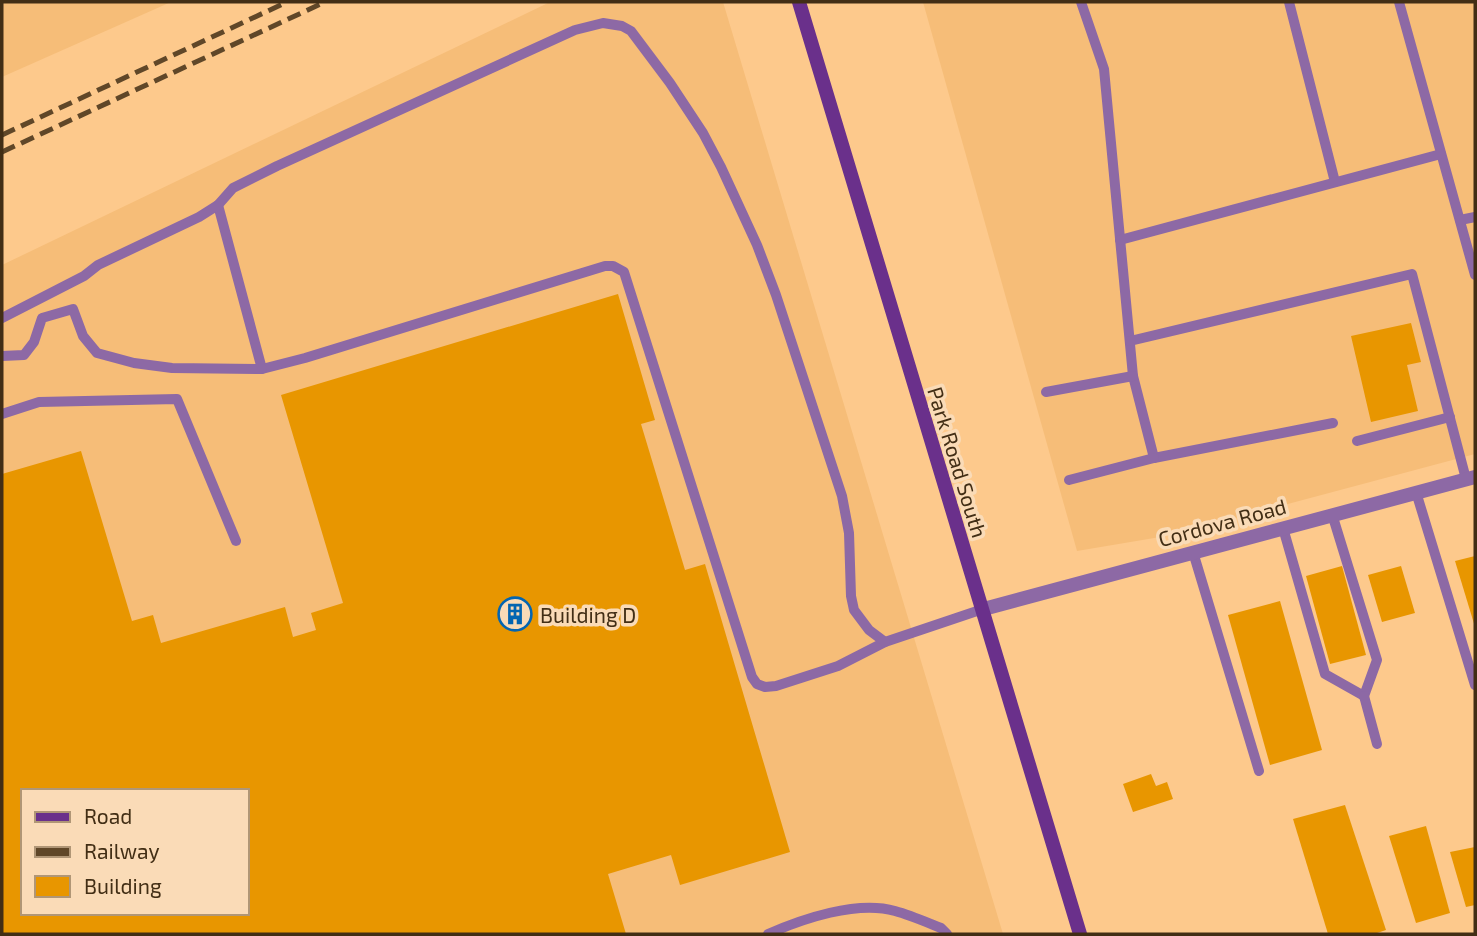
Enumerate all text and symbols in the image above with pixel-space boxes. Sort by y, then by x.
street label: Park Road South [923,384,993,540]
street label: Cordova Road [1155,493,1289,551]
building icon: Building D [496,595,534,633]
place label: Building D [540,602,636,627]
legend [21,789,248,915]
text: Road [84,803,132,828]
text: Railway [84,838,160,863]
text: Building [84,873,162,898]

